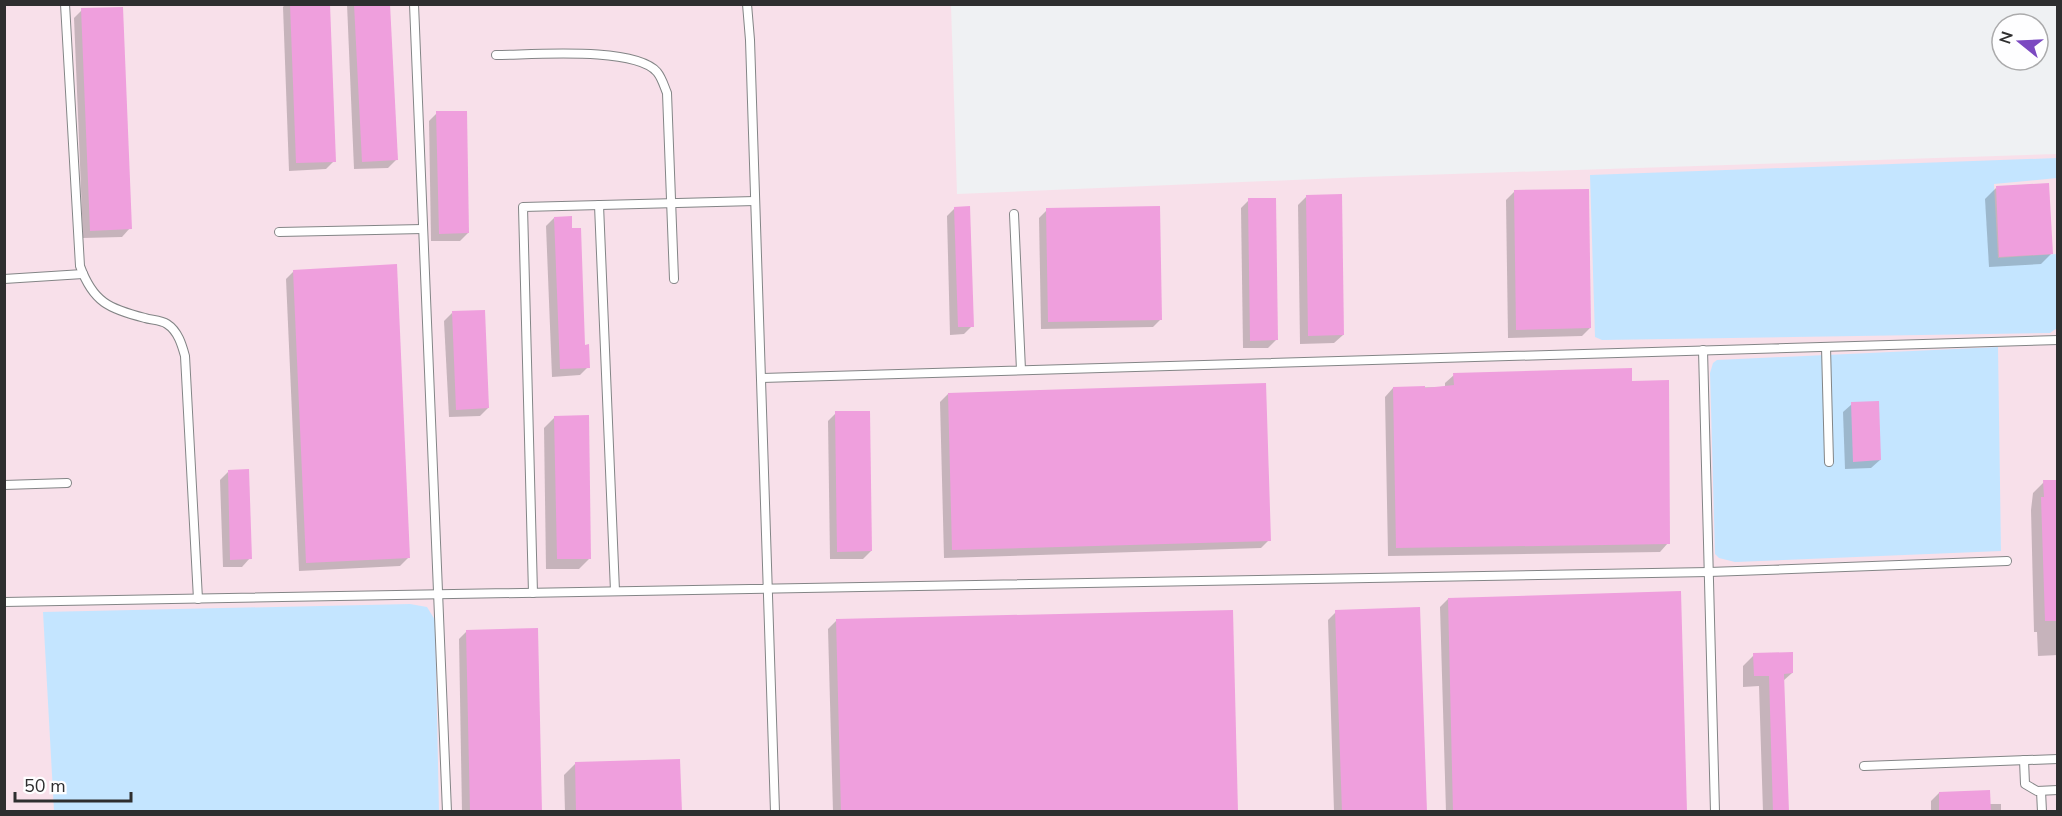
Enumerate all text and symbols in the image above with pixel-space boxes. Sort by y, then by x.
north arrow [1990,12,2050,72]
text: N [1994,29,2019,47]
scale bar [15,765,130,803]
text: 50 m [24,774,66,798]

